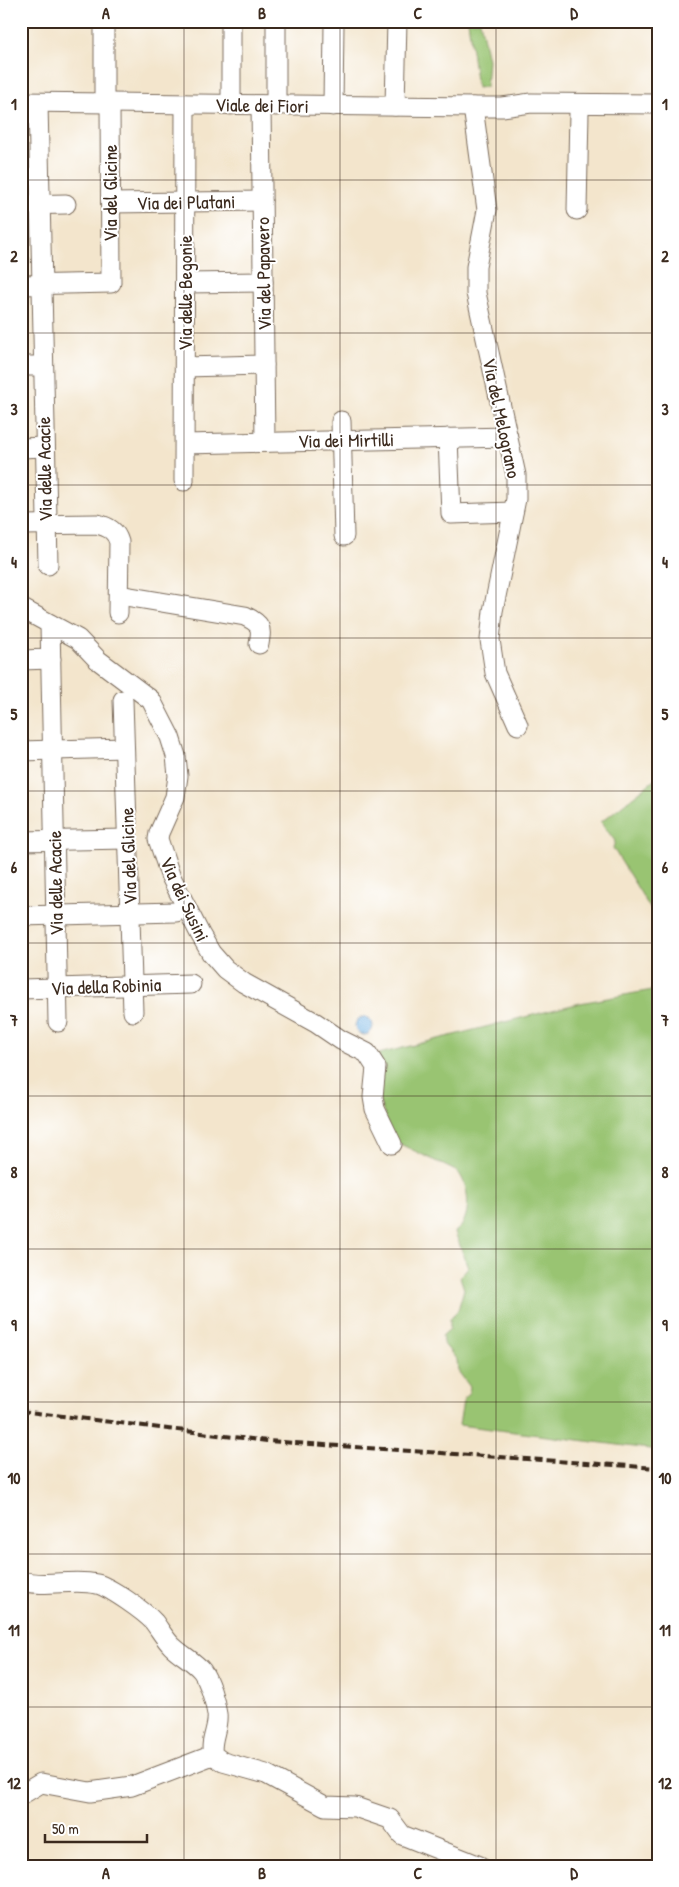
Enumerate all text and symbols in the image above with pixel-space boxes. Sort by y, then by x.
text: A [102,2,110,24]
text: B [258,2,266,24]
text: C [414,2,423,24]
text: D [570,2,578,24]
street label: Viale dei Fiori [215,91,309,119]
text: 1 [11,93,17,115]
text: 1 [662,93,668,115]
street label: Via del Glicine [97,144,123,242]
street label: Via dei Platani [136,188,236,216]
street label: Via del Papavero [249,217,277,331]
street label: Via delle Begonie [172,235,198,351]
text: 2 [10,245,18,267]
text: 2 [661,245,669,267]
street label: Via del Melograno [477,356,527,481]
text: 3 [10,398,18,420]
text: 3 [661,398,669,420]
street label: Via delle Acacie [30,416,58,522]
street label: Via dei Mirtilli [298,426,394,454]
text: 4 [11,551,17,573]
text: 4 [662,551,668,573]
text: 5 [11,703,18,725]
text: 5 [662,703,669,725]
street label: Via del Glicine [113,806,143,905]
street label: Via delle Acacie [41,830,69,936]
street label: Via dei Susini [154,852,216,946]
text: 6 [11,856,18,878]
text: 6 [662,856,669,878]
street label: Via della Robinia [50,971,162,1001]
text: 7 [9,1009,18,1031]
text: 7 [660,1009,669,1031]
text: 8 [11,1161,18,1183]
text: 8 [662,1161,669,1183]
text: 9 [11,1314,17,1336]
text: 9 [662,1314,668,1336]
text: 10 [8,1467,20,1489]
text: 10 [659,1467,671,1489]
text: 11 [8,1619,20,1641]
text: 11 [659,1619,671,1641]
text: 12 [7,1772,21,1794]
text: 12 [658,1772,672,1794]
scale bar [45,1812,148,1844]
text: 50 m [52,1818,79,1839]
text: A [102,1862,110,1884]
text: B [258,1862,266,1884]
text: C [414,1862,423,1884]
text: D [570,1862,578,1884]

